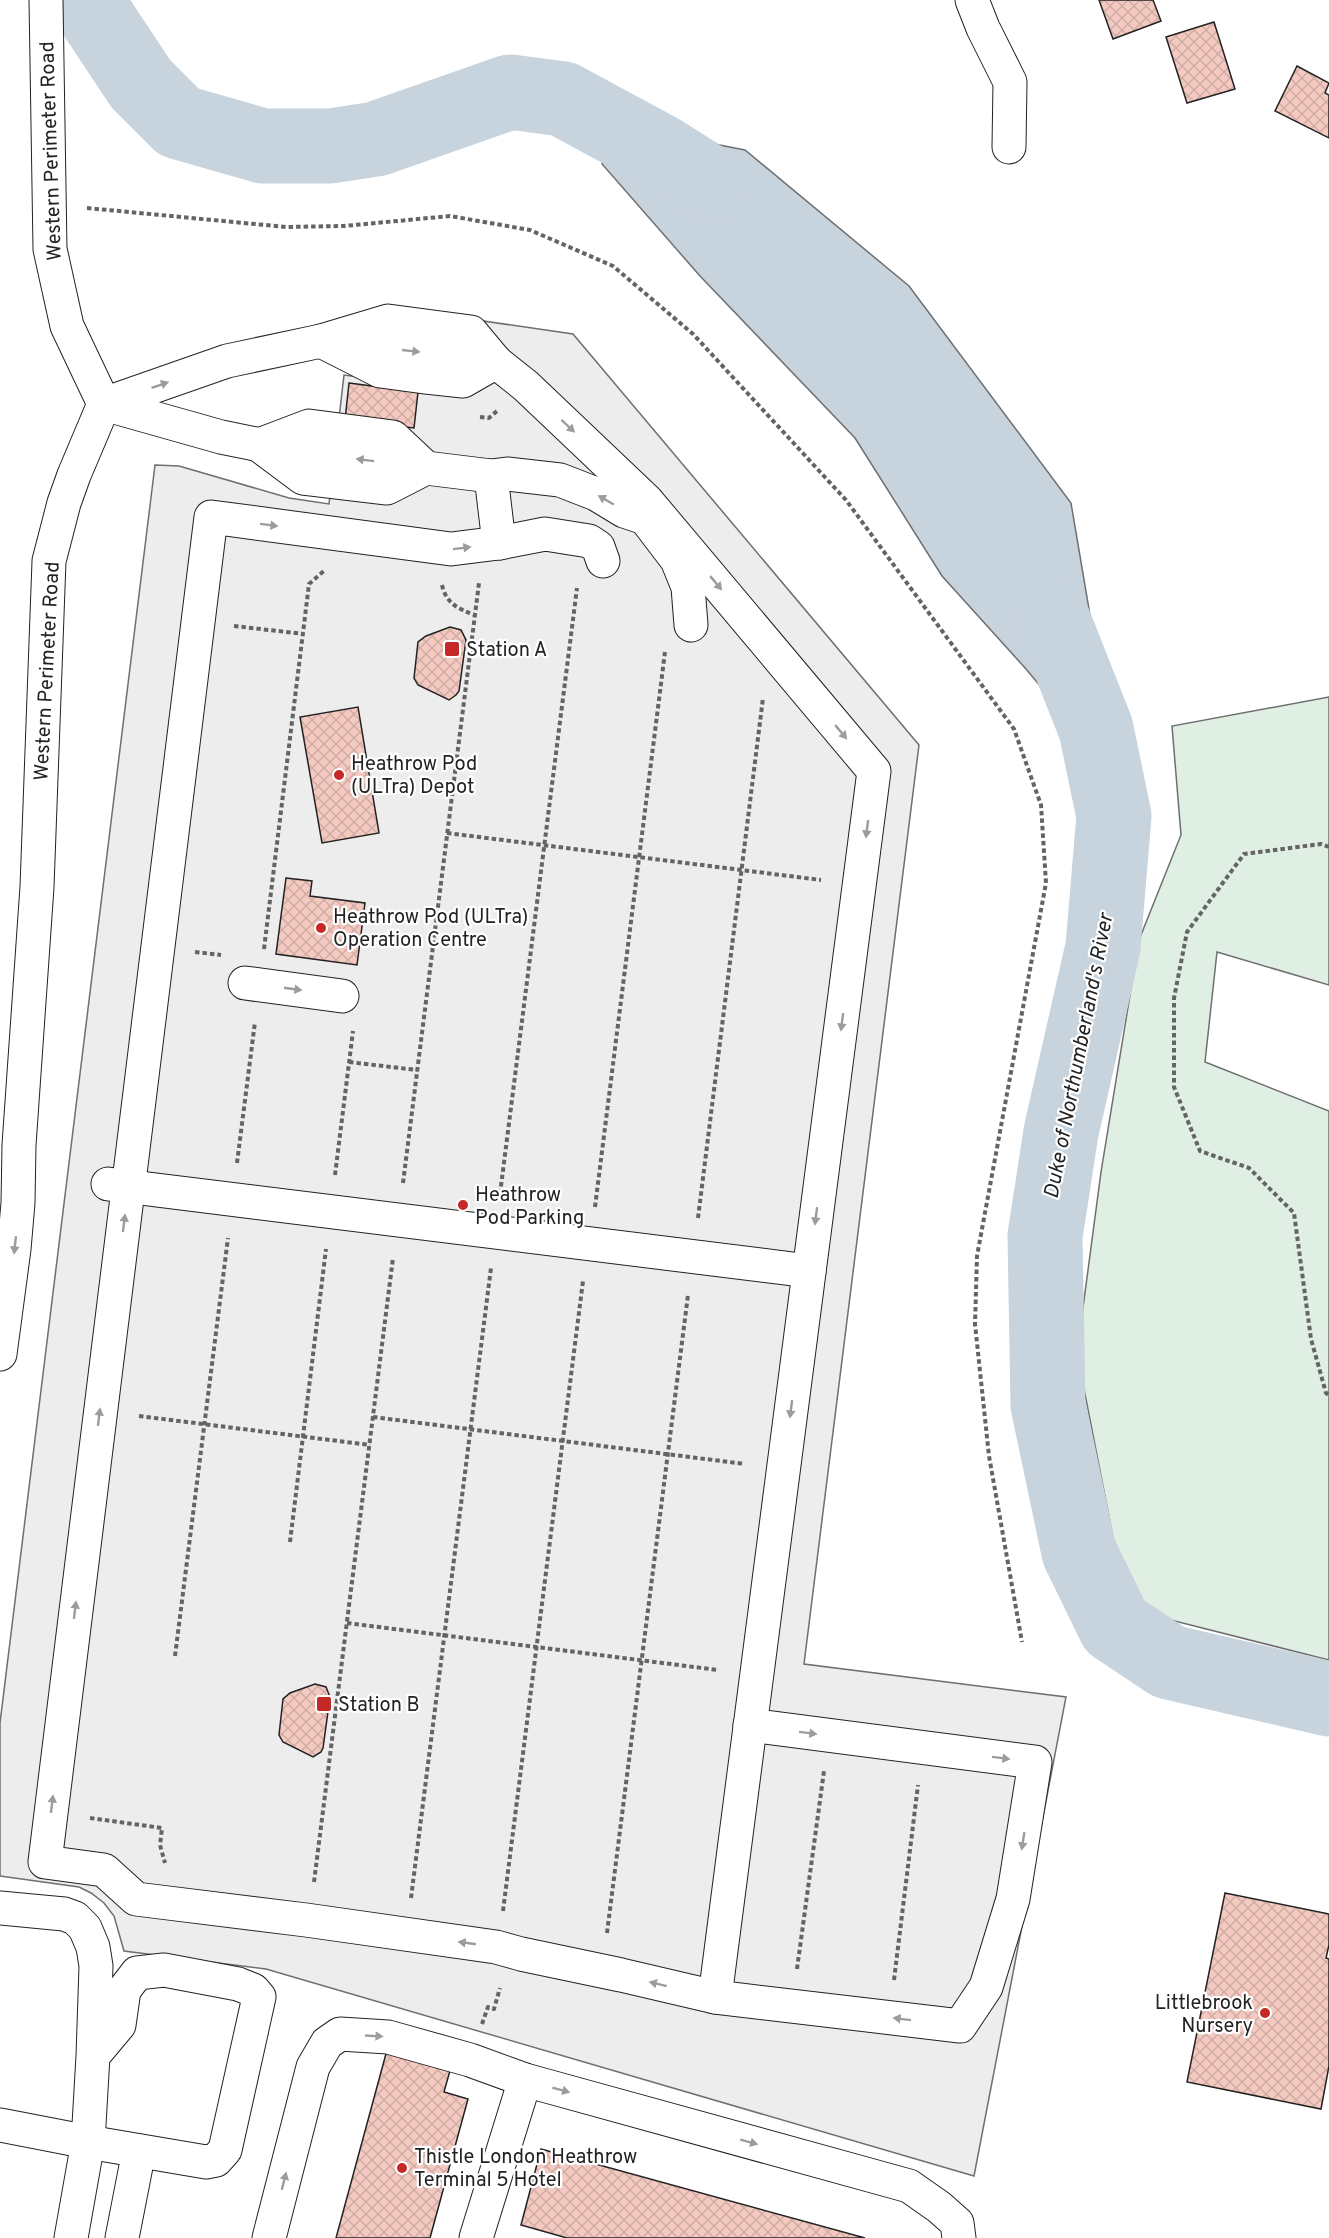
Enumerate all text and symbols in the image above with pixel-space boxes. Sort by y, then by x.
street label: Western Perimeter Road [35,41,69,261]
one-way arrow [401,346,420,356]
one-way arrow [151,379,169,389]
one-way arrow [560,419,574,433]
one-way arrow [356,456,375,465]
one-way arrow [597,495,614,505]
one-way arrow [259,520,278,529]
one-way arrow [453,543,472,552]
street label: Western Perimeter Road [29,561,67,781]
one-way arrow [709,575,722,590]
place label: Station A [466,638,547,664]
marker: Station A [443,640,461,658]
one-way arrow [835,724,848,740]
place label: Heathrow Pod (ULTra) Depot [351,752,477,801]
marker: Heathrow Pod (ULTra) Depot [332,768,346,782]
one-way arrow [862,819,871,838]
place label: Heathrow Pod (ULTra) Operation Centre [333,905,528,954]
water label: Duke of Northumberland's River [1039,910,1121,1201]
marker: Heathrow Pod (ULTra) Operation Centre [314,921,328,935]
one-way arrow [284,985,303,994]
one-way arrow [837,1013,846,1032]
place label: Heathrow Pod Parking [475,1183,584,1232]
marker: Heathrow Pod Parking [456,1198,470,1212]
one-way arrow [812,1206,821,1225]
one-way arrow [119,1214,128,1233]
one-way arrow [10,1236,19,1255]
one-way arrow [786,1399,796,1418]
one-way arrow [95,1407,104,1426]
one-way arrow [71,1601,80,1620]
place label: Station B [338,1693,420,1719]
marker: Station B [315,1695,333,1713]
one-way arrow [798,1728,817,1737]
one-way arrow [992,1753,1011,1762]
one-way arrow [47,1794,56,1813]
one-way arrow [1018,1831,1027,1850]
one-way arrow [458,1938,477,1947]
one-way arrow [648,1978,667,1988]
place label: Littlebrook Nursery [1155,1991,1253,2040]
marker: Littlebrook Nursery [1258,2006,1272,2020]
one-way arrow [892,2014,911,2024]
one-way arrow [364,2032,383,2041]
one-way arrow [551,2085,570,2095]
one-way arrow [739,2137,758,2147]
place label: Thistle London Heathrow Terminal 5 Hotel [414,2145,637,2194]
marker: Thistle London Heathrow Terminal 5 Hotel [395,2161,409,2175]
one-way arrow [279,2172,289,2190]

